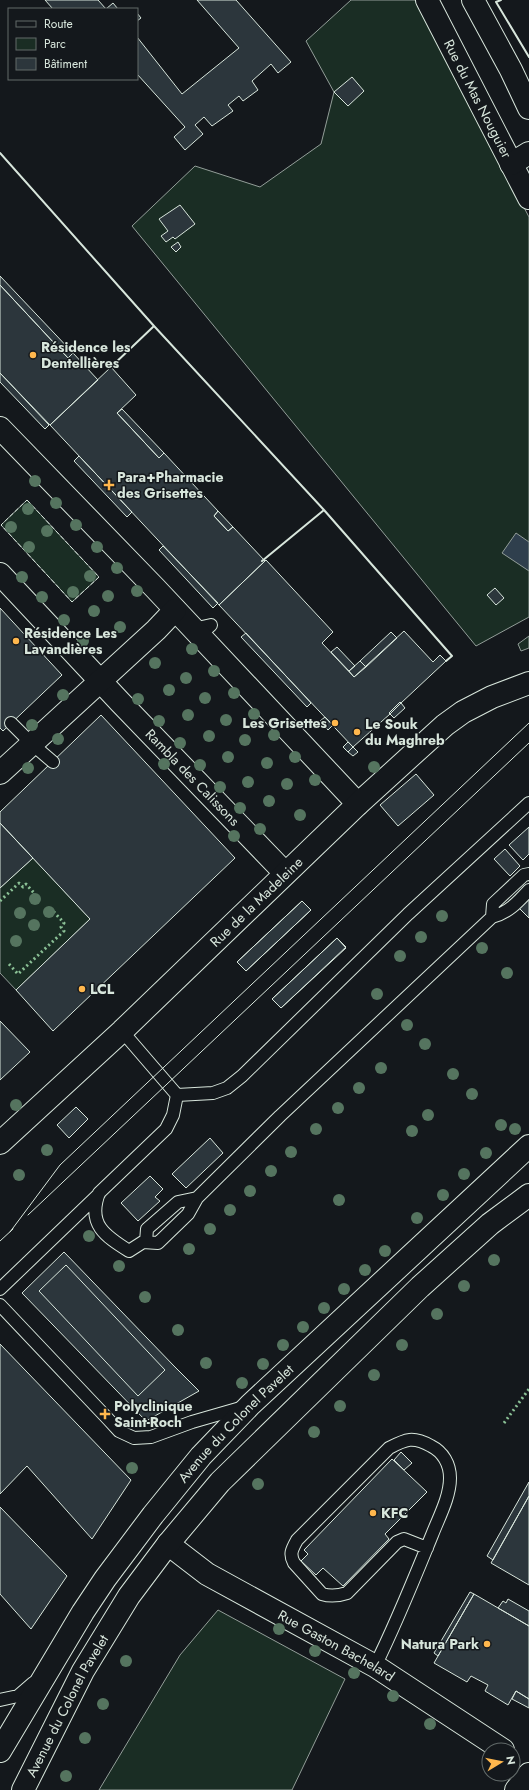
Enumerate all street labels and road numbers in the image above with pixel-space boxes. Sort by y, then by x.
street label: Rue du Mas Nouguier [439,36,517,162]
street label: Rambla des Calissons [141,724,244,830]
street label: Rue de la Madeleine [205,852,307,951]
street label: Avenue du Colonel Pavelet [173,1359,298,1487]
street label: Rue Gaston Bachelard [274,1605,399,1686]
street label: Avenue du Colonel Pavelet [21,1630,113,1780]

